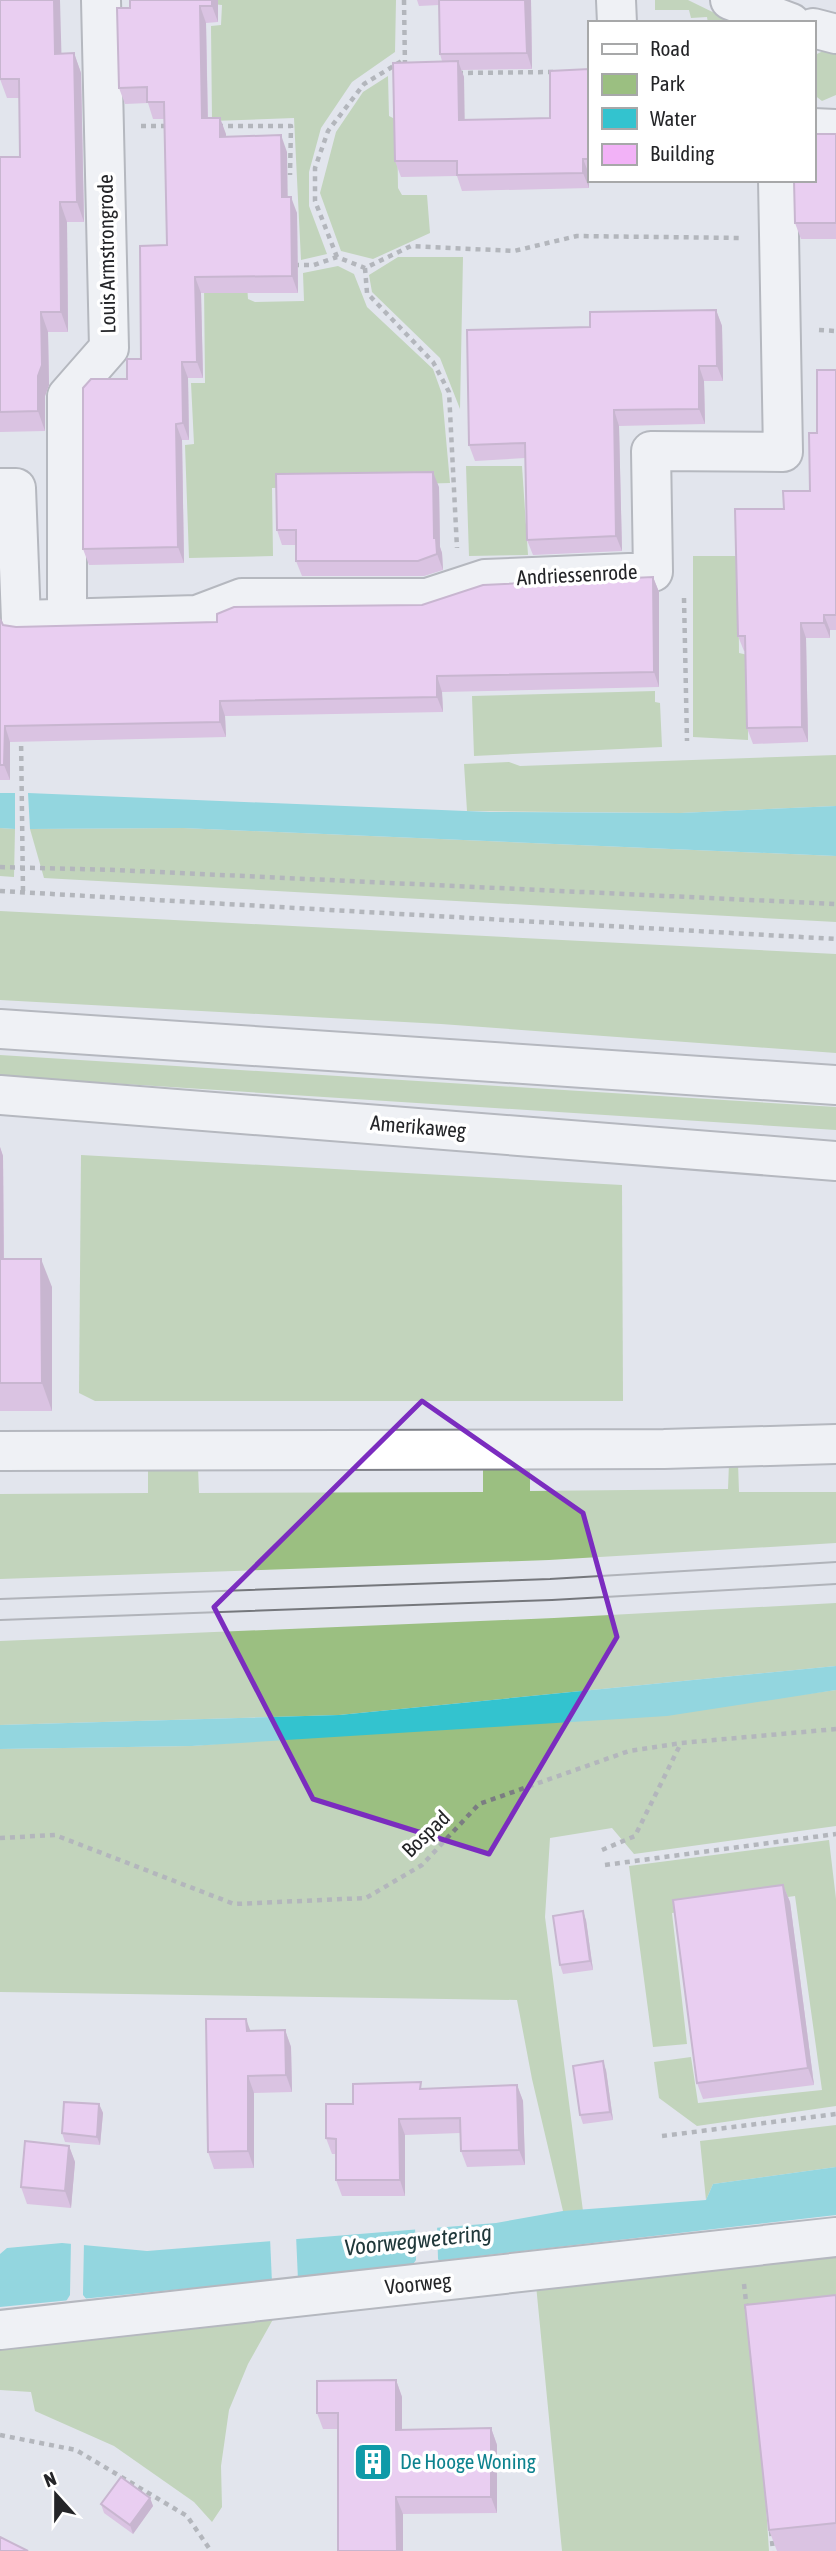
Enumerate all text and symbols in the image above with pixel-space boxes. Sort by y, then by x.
legend [588,21,815,182]
text: Road [650,36,690,60]
text: Park [650,71,685,95]
text: Water [650,106,697,130]
text: Building [650,141,714,165]
street label: Louis Armstrongrode [93,174,119,334]
street label: Andriessenrode [516,559,638,589]
street label: Amerikaweg [369,1110,467,1142]
street label: Bospad [396,1805,454,1862]
water label: Voorwegwetering [343,2219,493,2261]
street label: Voorweg [384,2268,452,2298]
building icon: De Hooge Woning [352,2441,394,2483]
place label: De Hooge Woning [400,2449,536,2473]
north arrow [21,2460,91,2530]
text: N [41,2467,59,2491]

